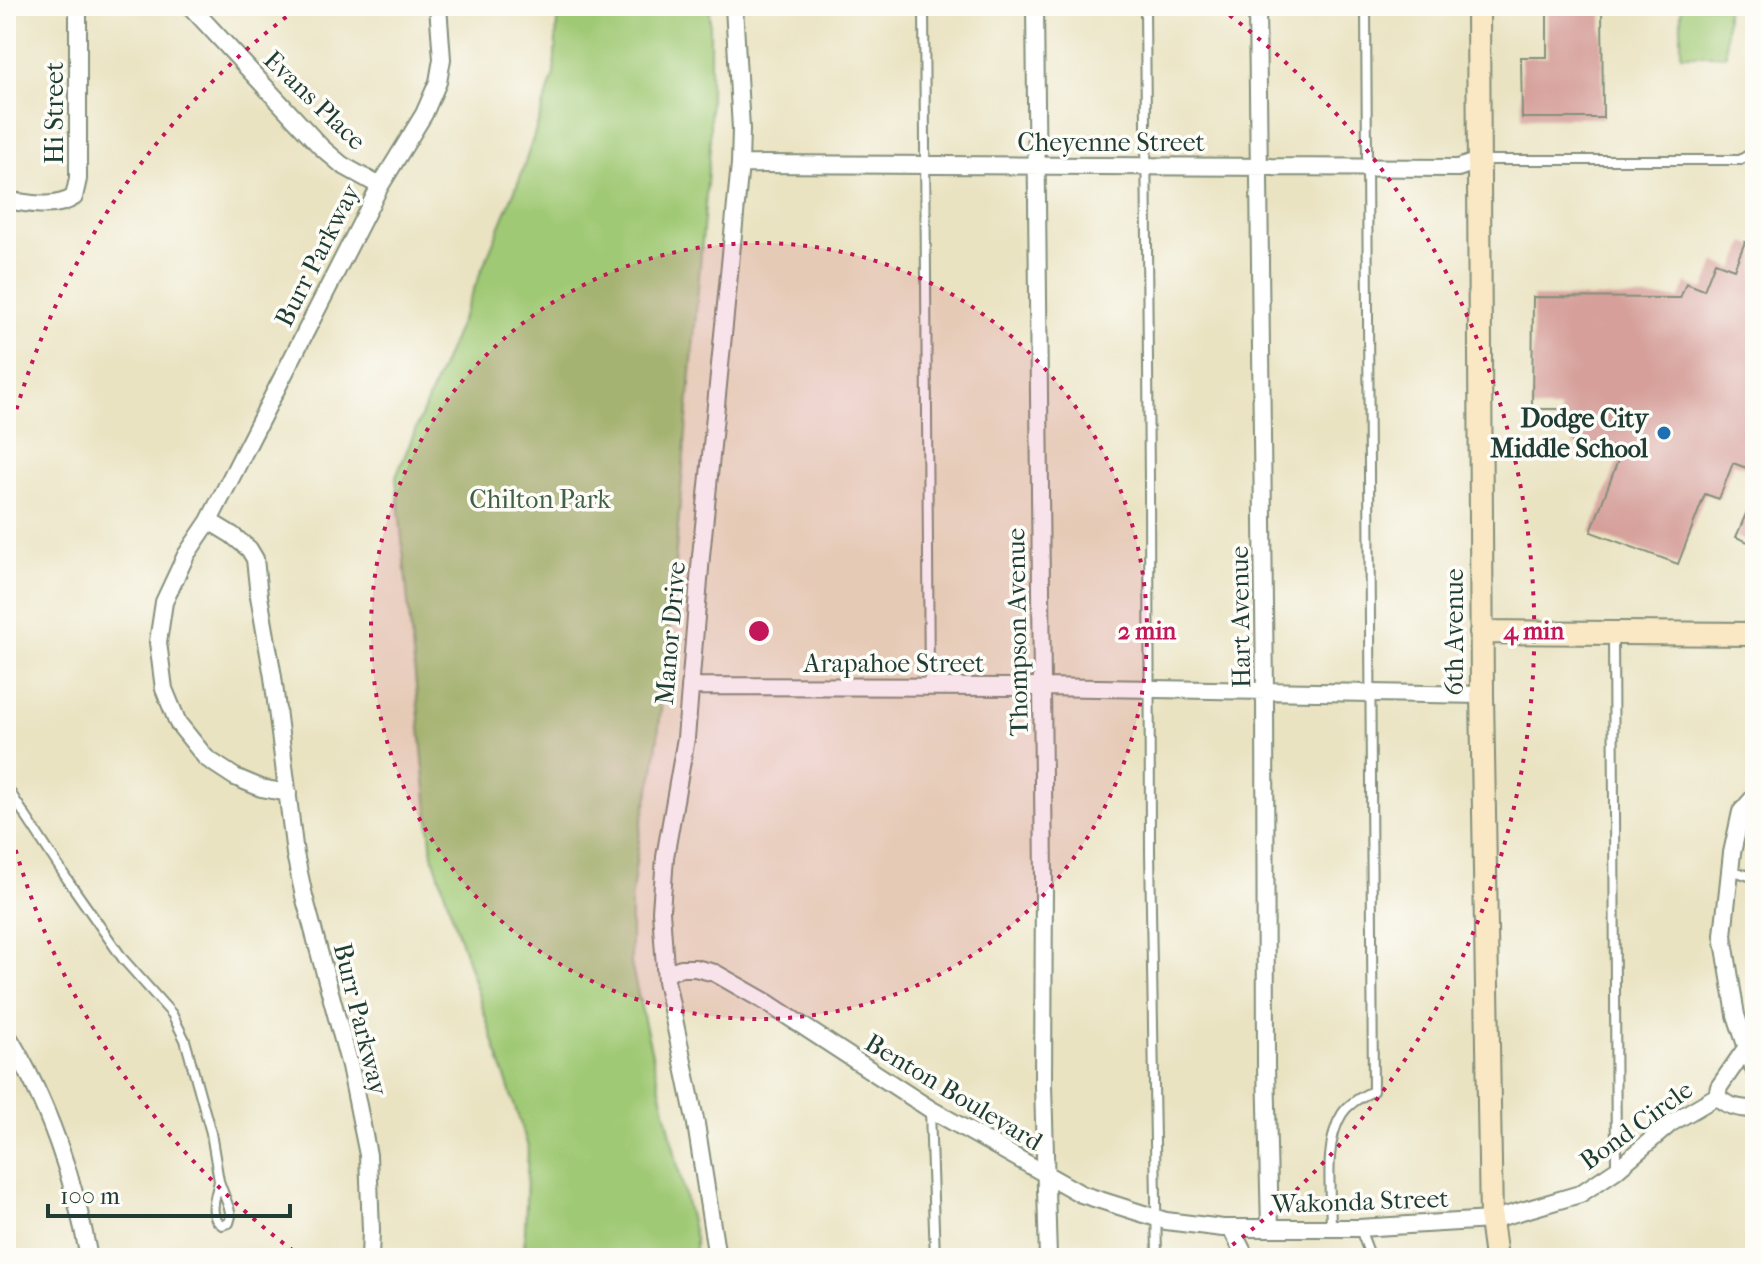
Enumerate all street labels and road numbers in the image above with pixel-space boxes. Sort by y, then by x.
street label: Evans Place [257,44,372,157]
street label: Hi Street [39,61,70,164]
street label: Cheyenne Street [1017,127,1206,158]
street label: Burr Parkway [268,178,367,332]
street label: Thompson Avenue [1000,527,1035,737]
street label: Hart Avenue [1224,545,1257,689]
street label: Manor Drive [649,560,692,706]
street label: 6th Avenue [1439,568,1470,696]
street label: Arapahoe Street [803,648,985,679]
street label: Burr Parkway [327,940,395,1099]
street label: Benton Boulevard [859,1027,1049,1158]
street label: Bond Circle [1574,1074,1699,1177]
street label: Wakonda Street [1270,1183,1450,1220]

